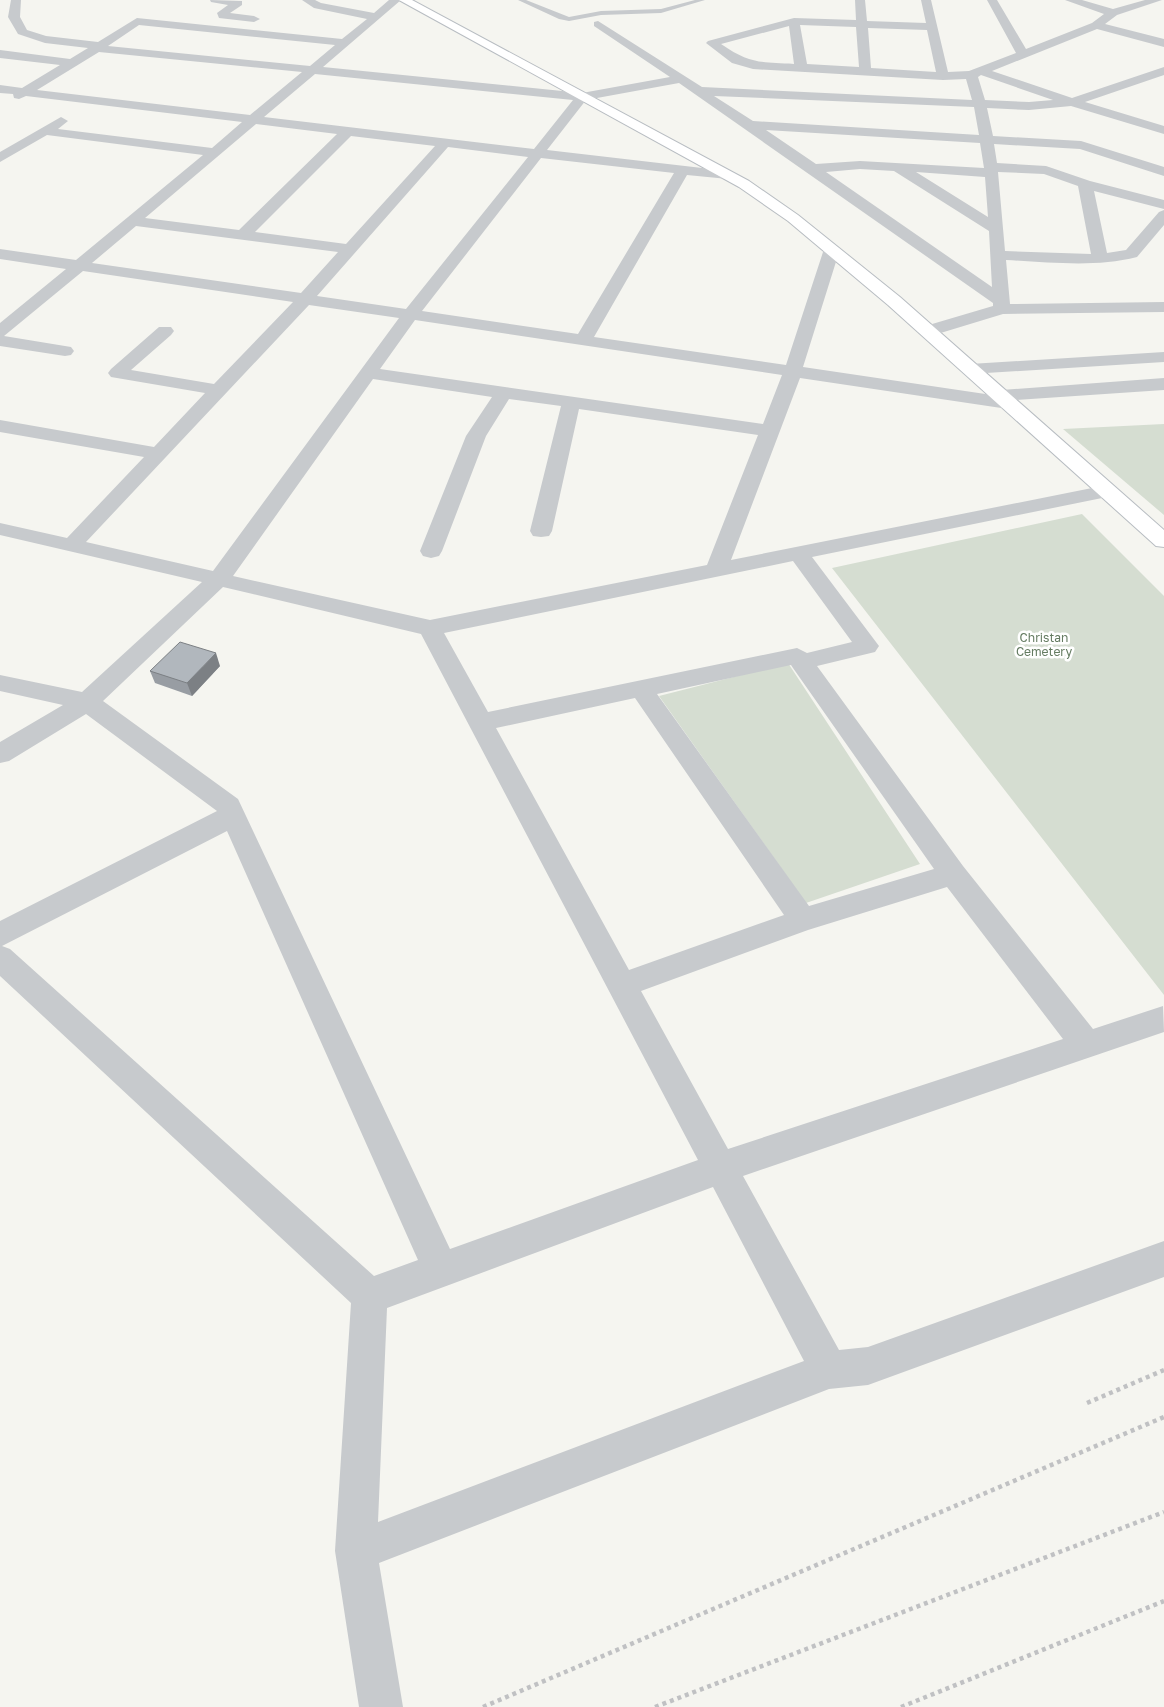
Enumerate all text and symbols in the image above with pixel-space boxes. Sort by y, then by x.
park label: Christan Cemetery [1016,630,1072,659]

